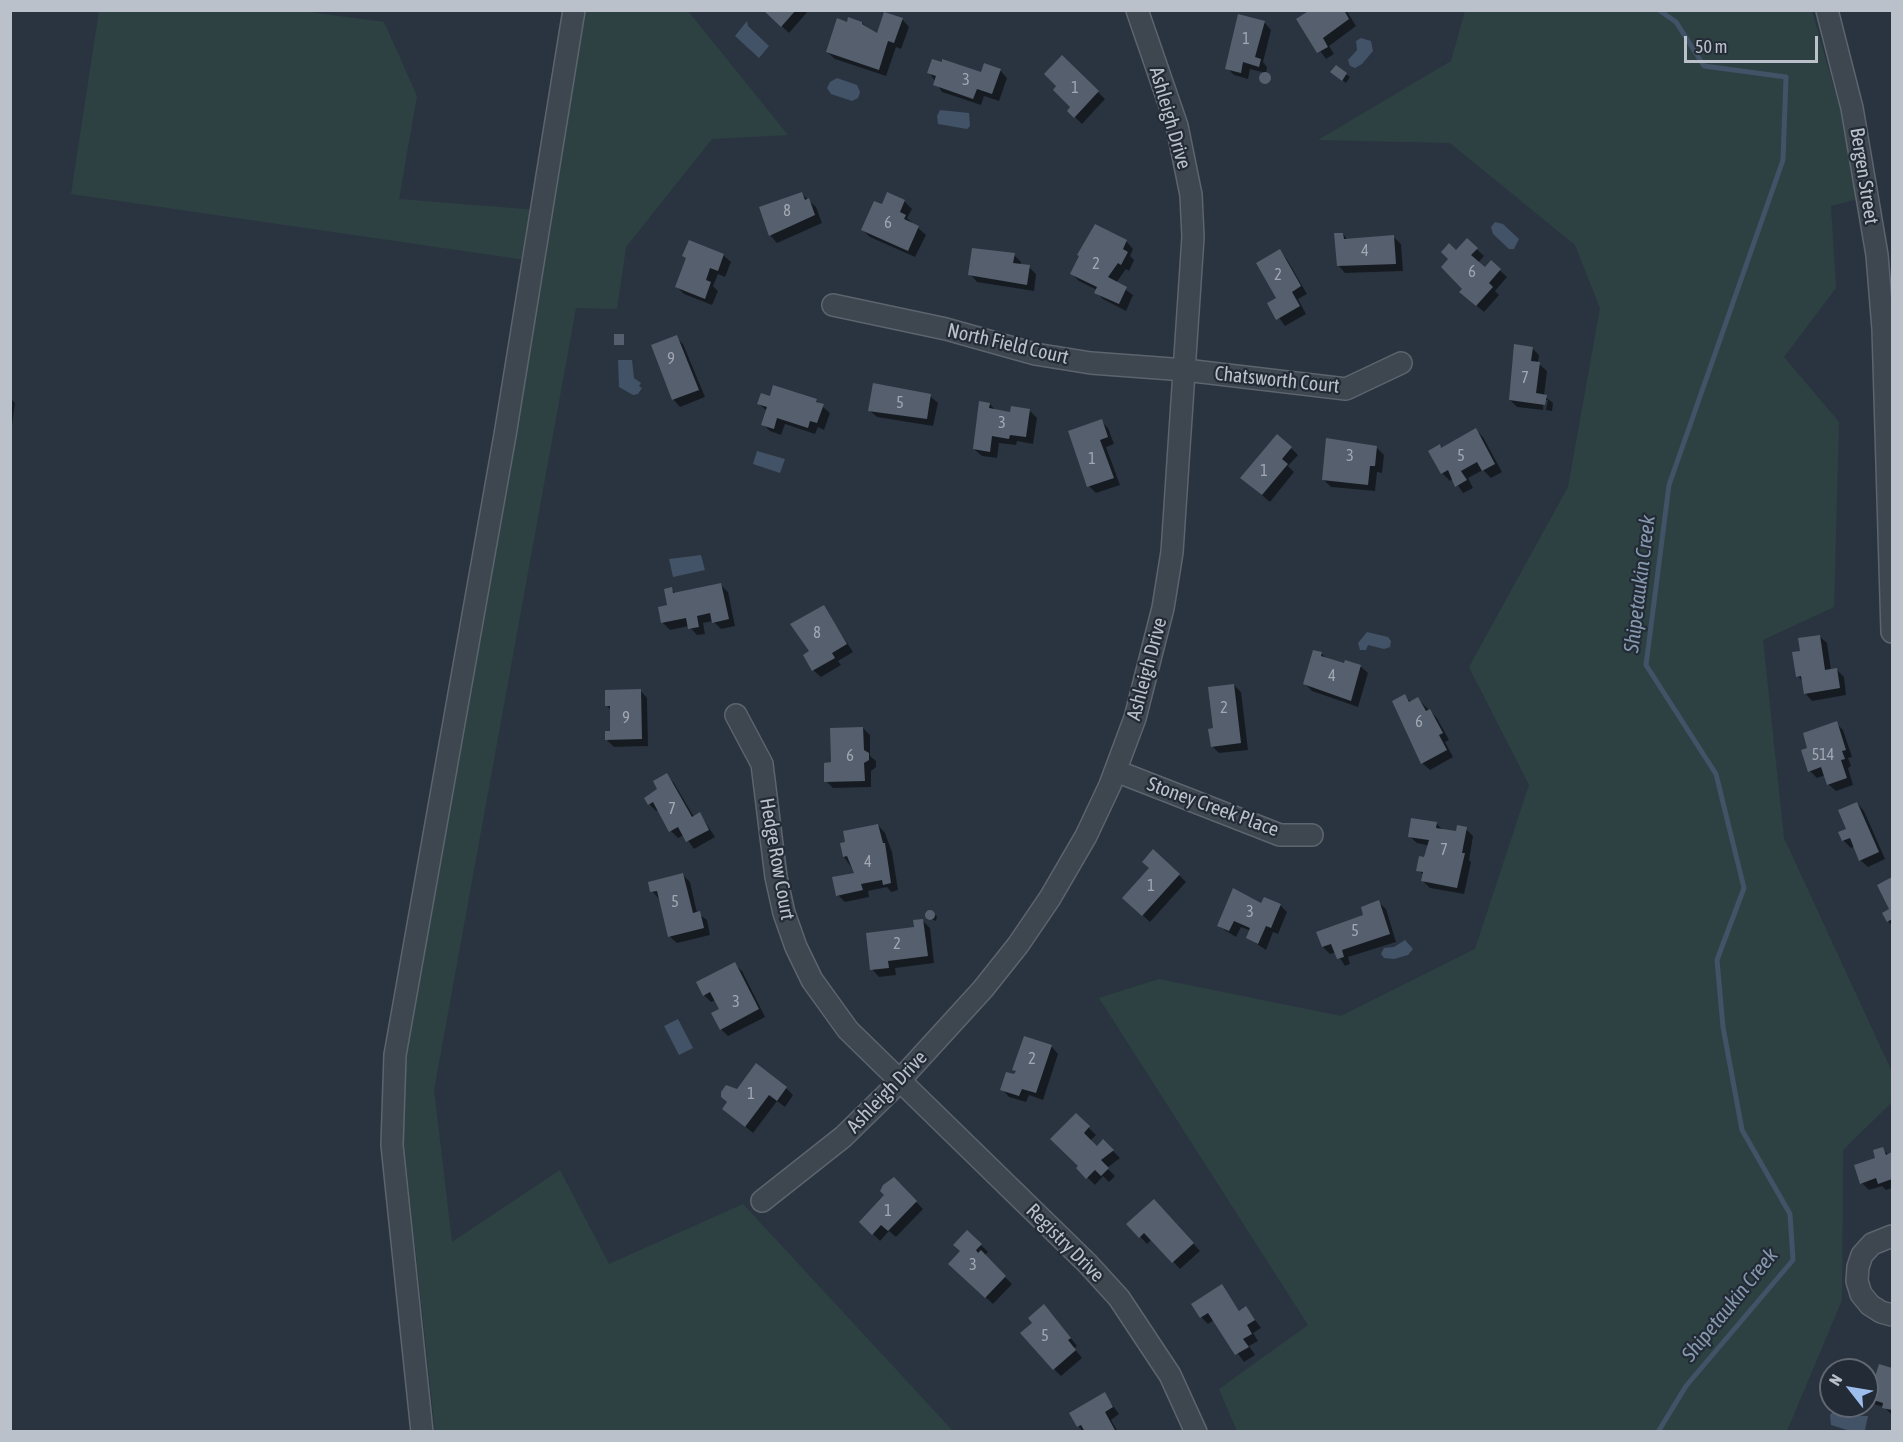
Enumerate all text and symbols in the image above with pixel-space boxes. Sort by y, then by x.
scale bar [1687,24,1820,62]
house number: 1 [1242,29,1250,49]
text: 50 m [1695,36,1727,57]
street label: Ashleigh Drive [1144,64,1196,172]
house number: 3 [962,70,970,90]
house number: 1 [1071,78,1079,98]
street label: Bergen Street [1845,126,1883,226]
house number: 8 [783,201,791,221]
house number: 6 [884,213,892,233]
house number: 4 [1361,241,1369,261]
house number: 2 [1092,254,1100,274]
house number: 6 [1468,262,1476,282]
house number: 2 [1274,265,1282,285]
street label: North Field Court [945,318,1071,370]
house number: 9 [667,349,675,369]
street label: Chatsworth Court [1213,362,1341,398]
house number: 7 [1521,368,1529,388]
house number: 5 [896,393,904,413]
house number: 3 [998,413,1006,433]
house number: 3 [1346,446,1354,466]
house number: 5 [1457,446,1465,466]
house number: 1 [1088,449,1096,469]
house number: 1 [1260,461,1268,481]
water label: Shipetaukin Creek [1619,514,1661,654]
street label: Ashleigh Drive [1122,615,1172,723]
house number: 8 [813,623,821,643]
house number: 4 [1328,666,1336,686]
house number: 2 [1220,698,1228,718]
house number: 9 [622,708,630,728]
house number: 6 [1415,712,1423,732]
house number: 514 [1812,745,1834,765]
house number: 6 [846,746,854,766]
street label: Stoney Creek Place [1144,772,1282,842]
street label: Hedge Row Court [754,796,800,922]
house number: 7 [668,799,676,819]
house number: 7 [1440,840,1448,860]
house number: 4 [864,852,872,872]
house number: 1 [1147,876,1155,896]
house number: 5 [671,892,679,912]
house number: 3 [1246,902,1254,922]
house number: 5 [1351,921,1359,941]
house number: 2 [893,934,901,954]
house number: 3 [732,992,740,1012]
street label: Ashleigh Drive [842,1046,932,1138]
house number: 2 [1028,1049,1036,1069]
house number: 1 [747,1084,755,1104]
street label: Registry Drive [1021,1199,1109,1287]
house number: 1 [884,1201,892,1221]
water label: Shipetaukin Creek [1677,1243,1783,1367]
house number: 3 [969,1255,977,1275]
house number: 5 [1041,1326,1049,1346]
north arrow [1819,1358,1879,1418]
text: N [1825,1371,1845,1388]

